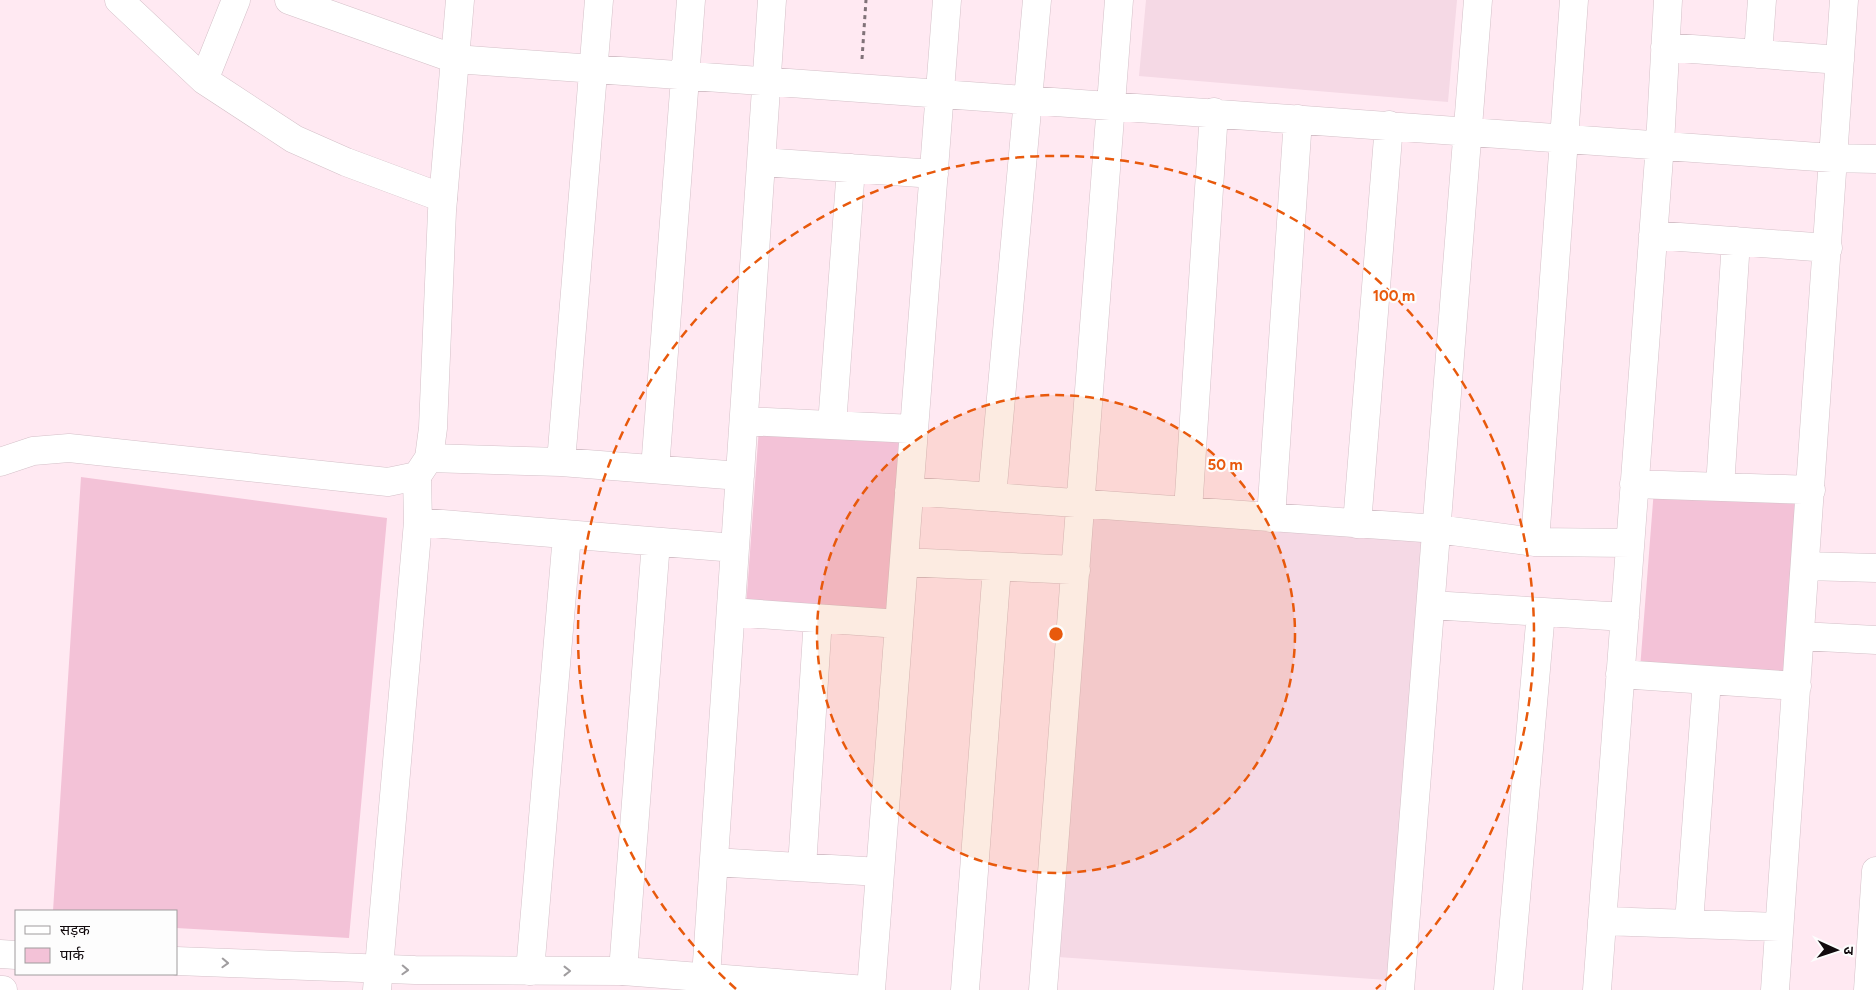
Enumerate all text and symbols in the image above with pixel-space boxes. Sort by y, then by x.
text: 100 m [1373,287,1415,305]
text: 50 m [1207,456,1243,474]
centre of rings [1047,625,1065,643]
legend [15,910,178,975]
text: सड़क [60,921,90,939]
north arrow [1811,925,1861,975]
text: पार्क [60,946,84,964]
text: उ [1840,946,1857,956]
one-way arrow [222,958,229,968]
one-way arrow [401,964,409,975]
one-way arrow [564,966,572,976]

